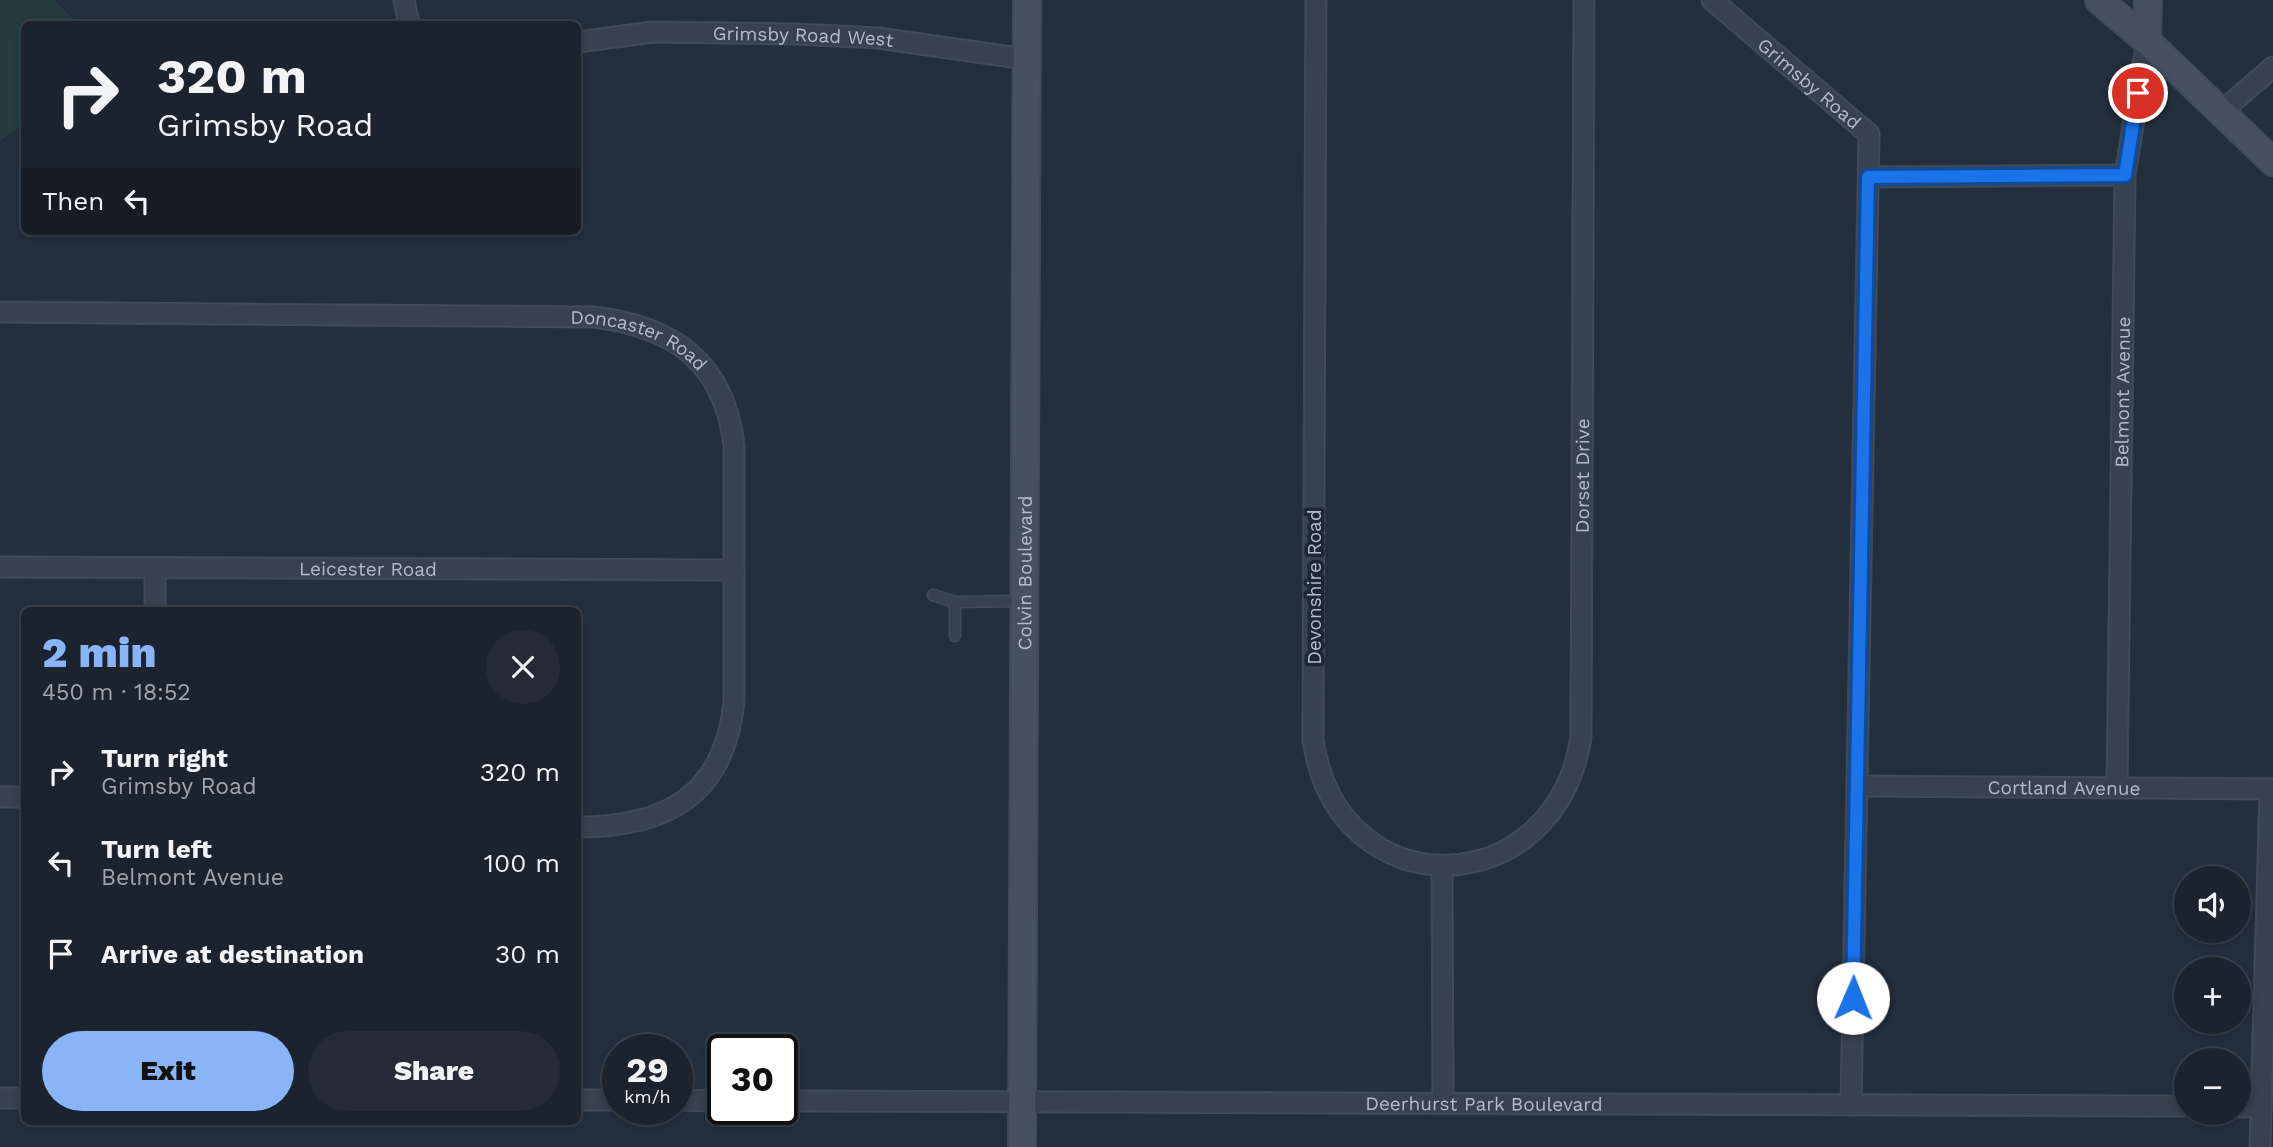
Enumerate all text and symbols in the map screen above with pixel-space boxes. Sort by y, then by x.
street label: Grimsby Road West [713,22,895,52]
street label: Grimsby Road [1753,33,1865,134]
text: 320 m [157,47,307,105]
icon: right [42,49,133,140]
pin [2108,63,2168,123]
icon: arrive [2119,74,2157,112]
text: Grimsby Road [157,106,373,144]
icon: left [118,182,156,220]
text: Then [42,186,104,216]
street label: Doncaster Road [570,306,712,375]
street label: Belmont Avenue [2110,316,2135,468]
street label: Dorset Drive [1571,418,1594,533]
street label: Colvin Boulevard [1013,495,1037,651]
street label: Devonshire Road [1303,509,1326,665]
street label: Leicester Road [299,557,437,581]
text: 2 min [42,628,156,677]
button: close [486,630,560,704]
text: 450 m · 18:52 [42,679,191,706]
text: Turn right [101,743,228,773]
icon: right [42,753,80,791]
text: 320 m [480,757,560,787]
text: Grimsby Road [101,773,257,800]
street label: Cortland Avenue [1987,776,2141,800]
text: Turn left [101,834,212,864]
icon: left [42,844,80,882]
text: 100 m [484,848,560,878]
text: Belmont Avenue [101,864,284,891]
map controls [2174,866,2251,1125]
button: sound [2174,866,2251,943]
icon: arrive [42,935,80,973]
text: Arrive at destination [101,939,364,969]
text: 30 m [495,939,560,969]
button: + [2174,957,2251,1034]
position arrow [1816,961,1890,1035]
button: Exit [42,1031,294,1111]
button: Share [308,1031,560,1111]
speed limit sign: 30 [707,1034,798,1125]
button: − [2174,1048,2251,1125]
text: 29 [626,1049,669,1091]
text: km/h [624,1086,671,1107]
street label: Deerhurst Park Boulevard [1365,1092,1603,1116]

